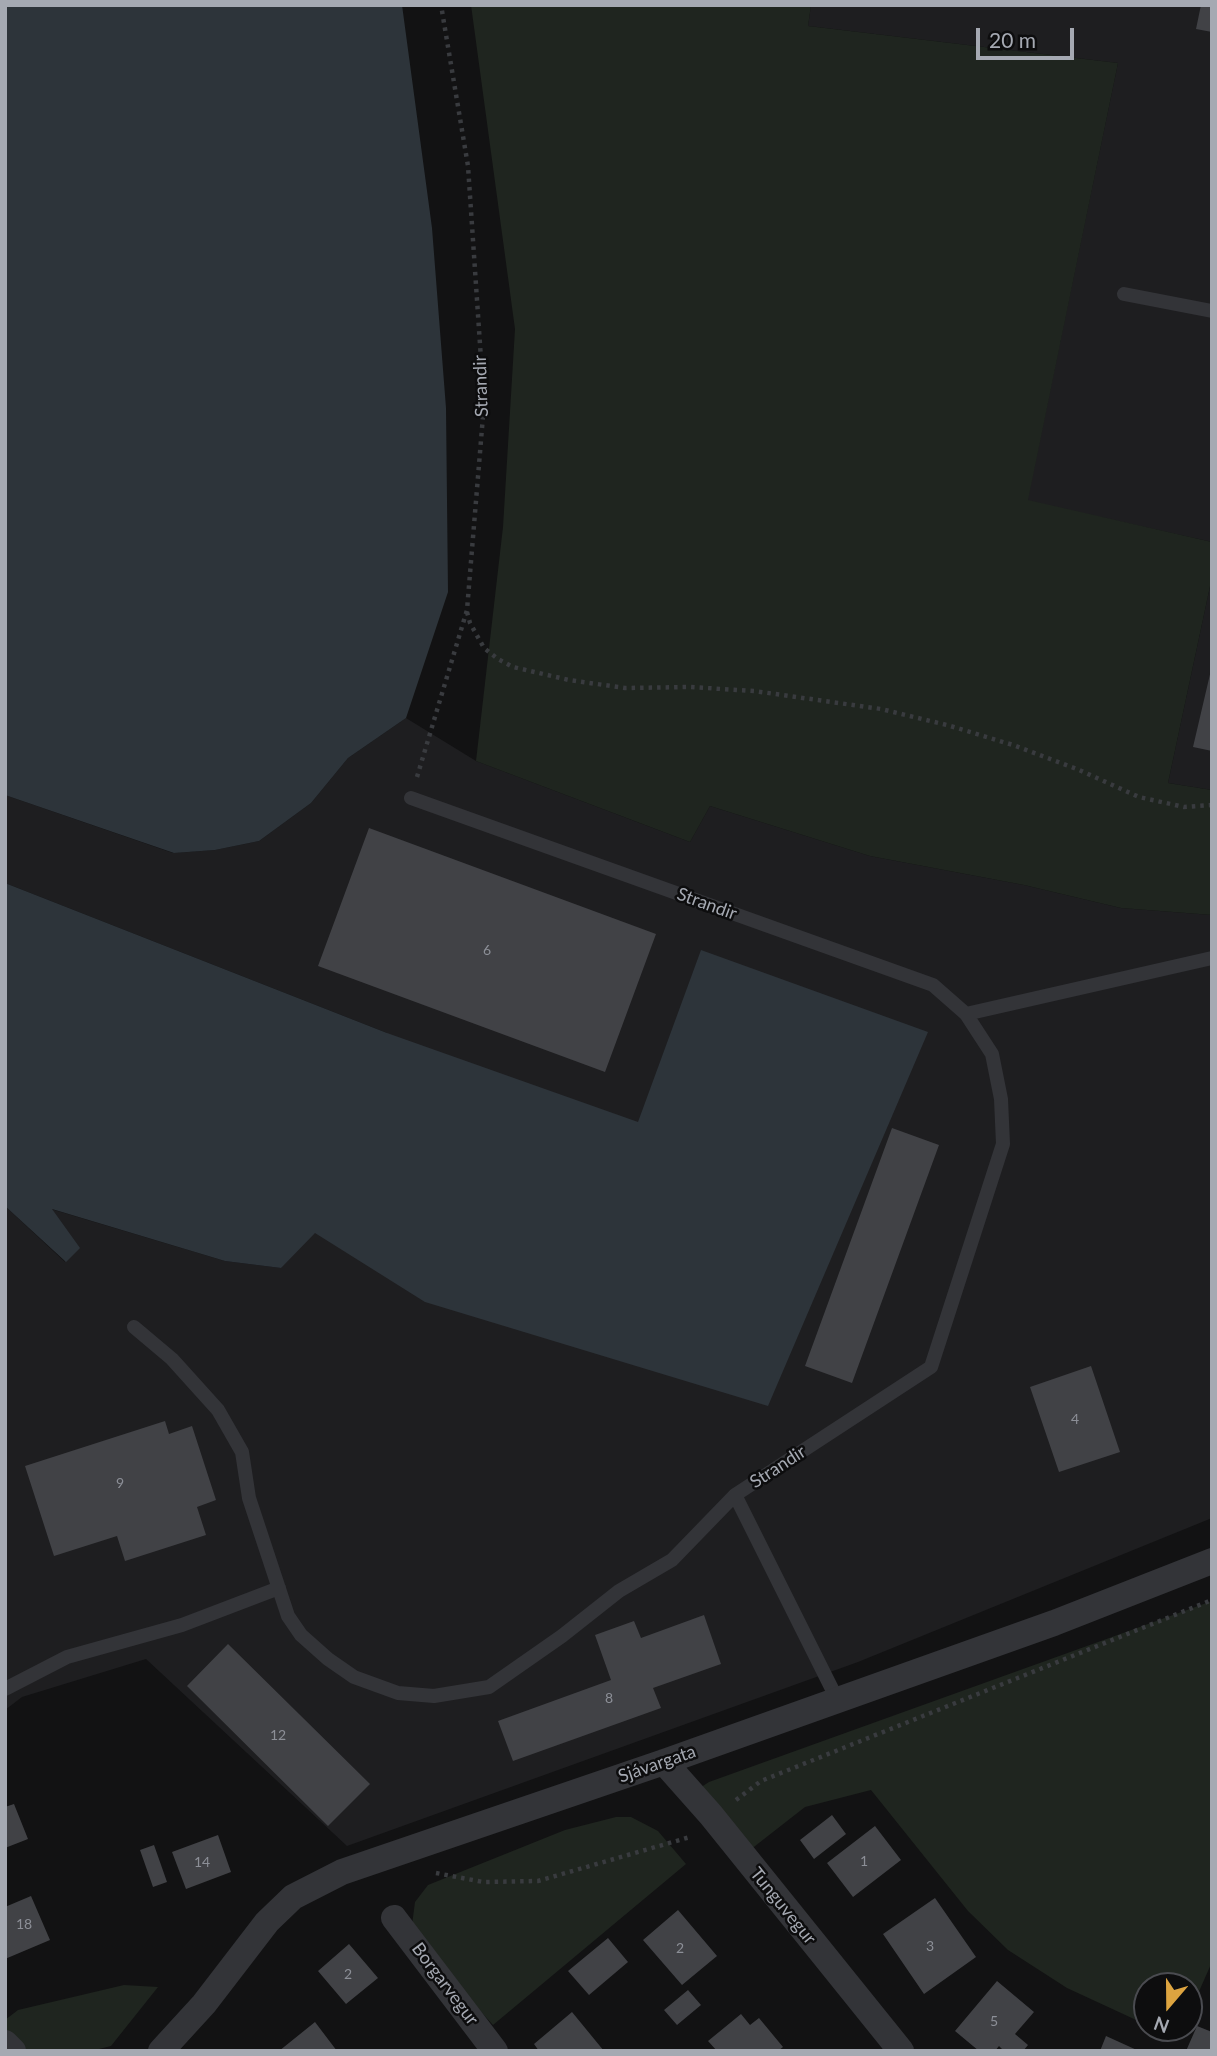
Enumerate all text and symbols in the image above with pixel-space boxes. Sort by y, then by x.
scale bar [979,14,1077,58]
text: 20 m [989,27,1036,52]
street label: Strandir [469,355,493,417]
street label: Strandir [674,883,740,925]
house number: 6 [483,942,491,958]
house number: 4 [1071,1411,1079,1427]
street label: Strandir [746,1441,810,1493]
house number: 9 [116,1475,124,1491]
house number: 8 [605,1690,613,1706]
house number: 12 [270,1727,286,1743]
street label: Sjávargata [615,1741,699,1787]
house number: 1 [860,1853,868,1869]
house number: 14 [194,1854,210,1870]
street label: Tunguvegur [745,1863,821,1949]
house number: 18 [16,1916,32,1932]
house number: 3 [926,1938,934,1954]
street label: Borgarvegur [407,1939,483,2029]
house number: 2 [676,1940,684,1956]
house number: 2 [344,1966,352,1982]
north arrow [1133,1972,1203,2042]
text: N [1151,2012,1172,2039]
house number: 5 [990,2013,998,2029]

